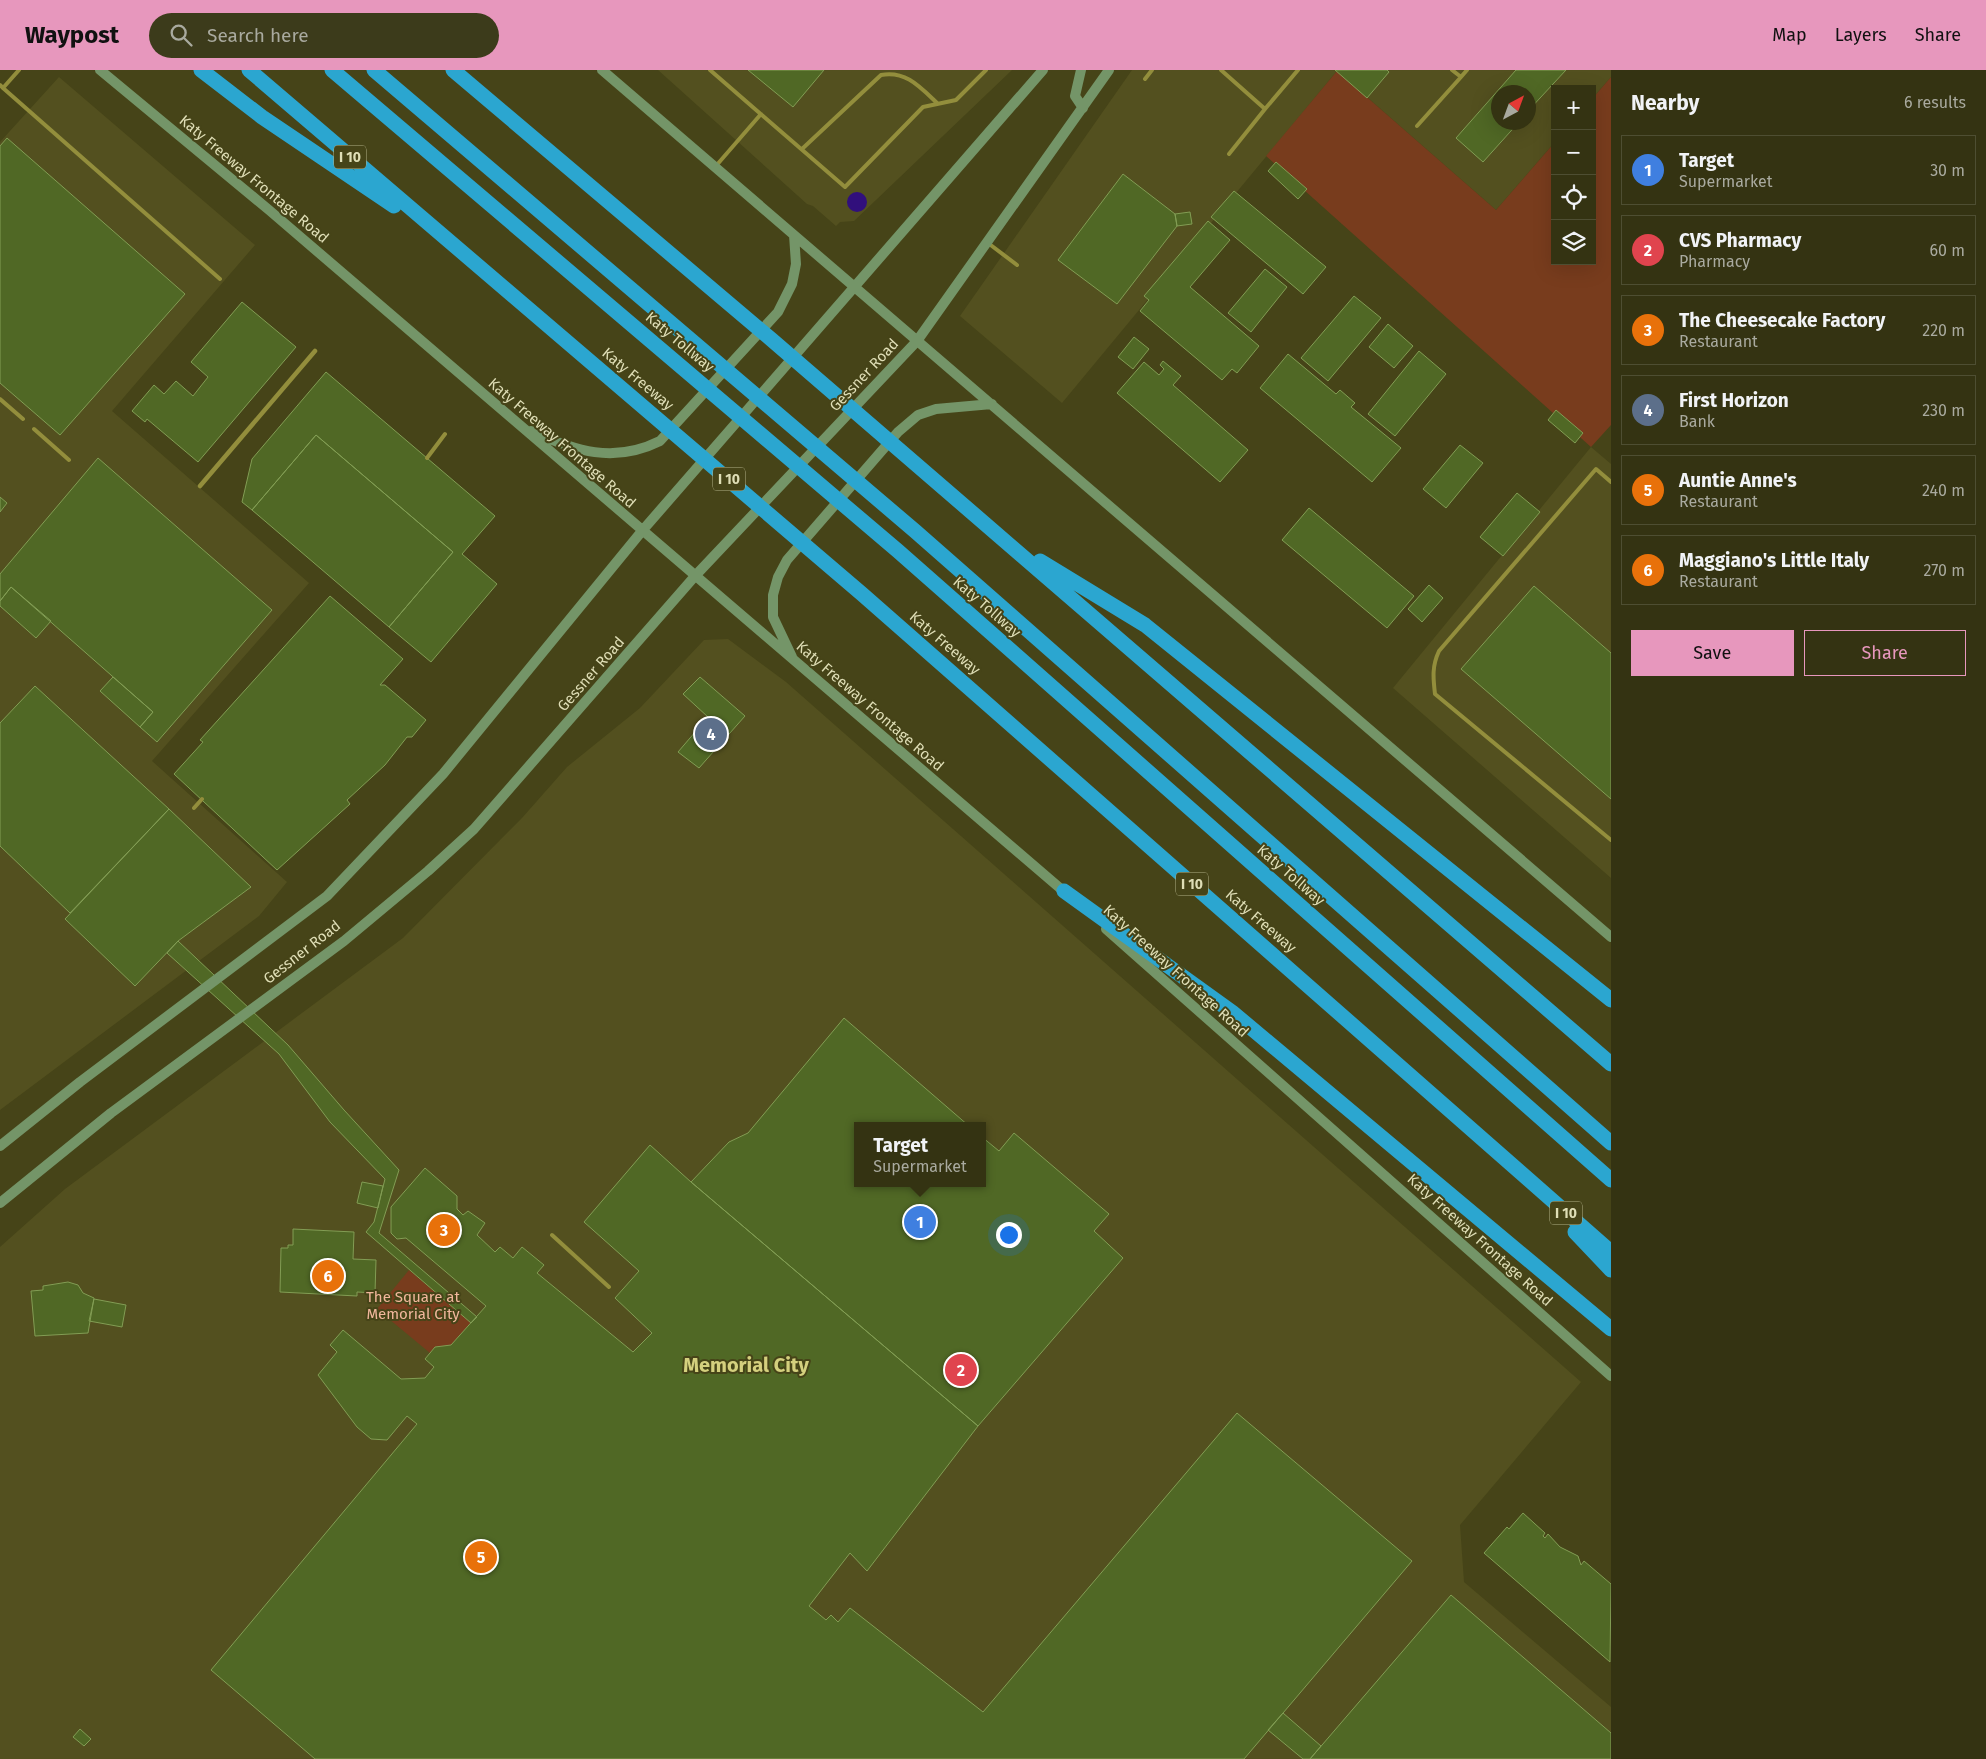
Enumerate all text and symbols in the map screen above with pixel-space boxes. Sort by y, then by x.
search box [149,13,499,58]
text: Waypost [25,21,119,49]
icon: search [167,21,195,49]
text: Search here [207,24,309,47]
text: Map [1772,24,1807,46]
text: Layers [1835,24,1887,46]
text: Share [1915,24,1961,46]
north arrow [1491,85,1536,130]
map controls [1551,85,1596,265]
button: + [1551,85,1596,130]
text: Nearby [1631,90,1699,116]
text: 6 results [1904,93,1966,112]
street label: Katy Freeway Frontage Road [176,111,332,247]
button: − [1551,130,1596,175]
road number: I 10 [334,145,366,168]
text: Target [1679,149,1734,172]
text: 1 [1644,161,1652,180]
text: 30 m [1930,161,1965,180]
text: Supermarket [1679,172,1773,191]
button: locate [1551,175,1596,220]
button: layers [1551,220,1596,265]
text: CVS Pharmacy [1679,229,1801,252]
text: 2 [1644,241,1652,260]
text: 60 m [1930,241,1965,260]
text: Pharmacy [1679,252,1750,271]
street label: Katy Tollway [642,308,718,376]
text: The Cheesecake Factory [1679,309,1885,332]
text: 3 [1644,321,1652,340]
text: 220 m [1922,321,1965,340]
text: Restaurant [1679,332,1758,351]
street label: Gessner Road [826,335,902,415]
street label: Katy Freeway [599,344,678,415]
street label: Katy Freeway Frontage Road [485,374,639,512]
text: First Horizon [1679,389,1789,412]
text: 4 [1643,401,1653,420]
text: 230 m [1922,401,1965,420]
text: Bank [1679,412,1715,431]
road number: I 10 [713,468,745,490]
text: Auntie Anne's [1679,469,1797,492]
text: 5 [1644,481,1652,500]
text: 240 m [1922,481,1965,500]
text: Restaurant [1679,492,1758,511]
text: Maggiano's Little Italy [1679,549,1869,572]
text: 6 [1643,561,1653,580]
text: 270 m [1923,561,1965,580]
text: Restaurant [1679,572,1758,591]
street label: Katy Tollway [949,573,1025,642]
street label: Katy Freeway [906,607,985,679]
button: Save [1631,630,1794,676]
button: Share [1804,630,1966,676]
street label: Gessner Road [554,633,628,715]
street label: Katy Freeway Frontage Road [793,637,947,775]
pin: 4 [695,715,727,753]
street label: Katy Tollway [1253,841,1329,910]
road number: I 10 [1176,872,1208,896]
street label: Katy Freeway [1222,885,1301,957]
street label: Katy Freeway Frontage Road [1100,901,1252,1041]
street label: Gessner Road [260,916,344,988]
popup [854,1122,986,1187]
text: Target [873,1134,928,1157]
text: Supermarket [873,1157,967,1176]
street label: Katy Freeway Frontage Road [1404,1170,1556,1310]
road number: I 10 [1550,1202,1582,1224]
pin: 1 [904,1203,936,1241]
pin: 3 [428,1211,460,1249]
your location [996,1222,1022,1248]
pin: 6 [312,1257,344,1295]
park label: The Square at Memorial City [366,1288,460,1323]
pin: 2 [945,1351,977,1389]
district label: Memorial City [683,1353,809,1377]
pin: 5 [465,1538,497,1576]

